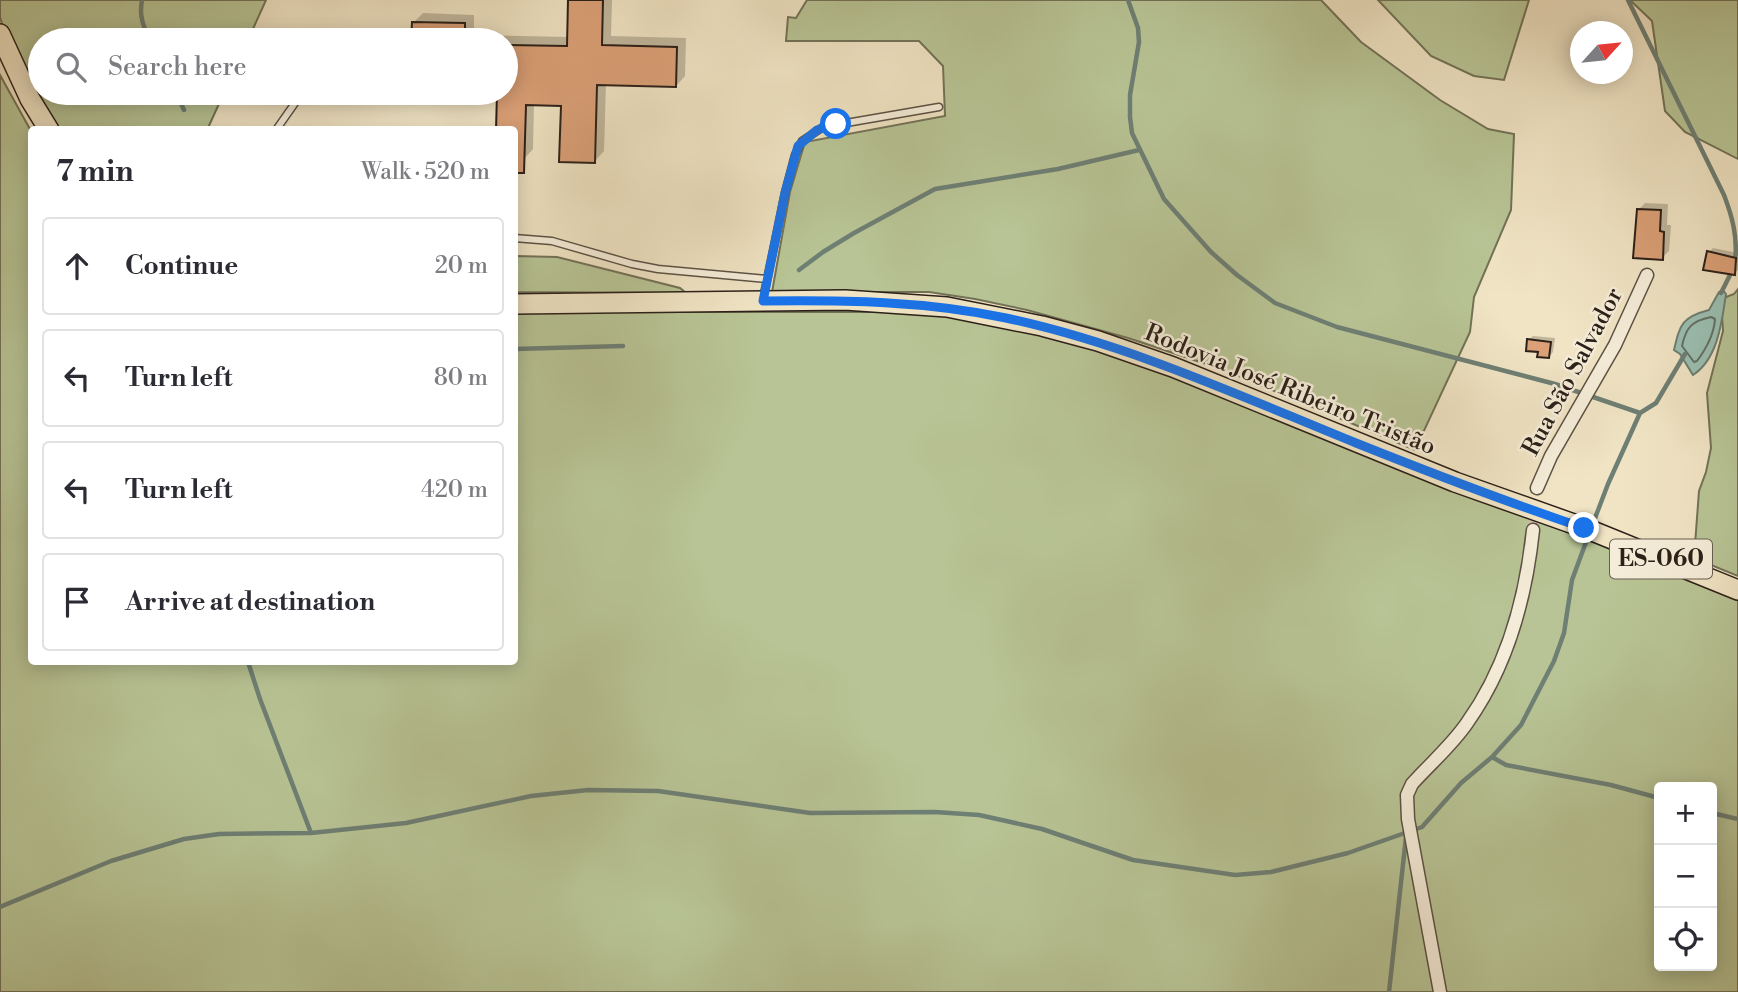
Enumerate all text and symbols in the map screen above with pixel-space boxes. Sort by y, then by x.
north arrow [1570,21,1633,84]
search box [28,28,518,105]
icon: search [52,48,90,86]
text: Search here [108,51,247,83]
route start [820,108,851,139]
text: 7 min [56,153,134,191]
text: Walk · 520 m [361,158,490,186]
icon: ahead [58,247,96,285]
text: Continue [125,250,238,282]
text: 20 m [435,252,488,280]
street label: Rua São Salvador [1516,283,1630,461]
street label: Rodovia José Ribeiro Tristão [1140,318,1440,462]
icon: left [58,359,96,397]
text: Turn left [125,362,233,394]
text: 80 m [434,364,488,392]
icon: left [58,471,96,509]
text: Turn left [125,474,233,506]
text: 420 m [421,476,488,504]
route end [1568,512,1599,543]
road number: ES-060 [1610,540,1712,579]
icon: arrive [58,583,96,621]
text: Arrive at destination [125,586,375,618]
map controls [1654,782,1717,971]
button: + [1654,782,1717,845]
button: − [1654,845,1717,908]
button: locate [1654,908,1717,971]

